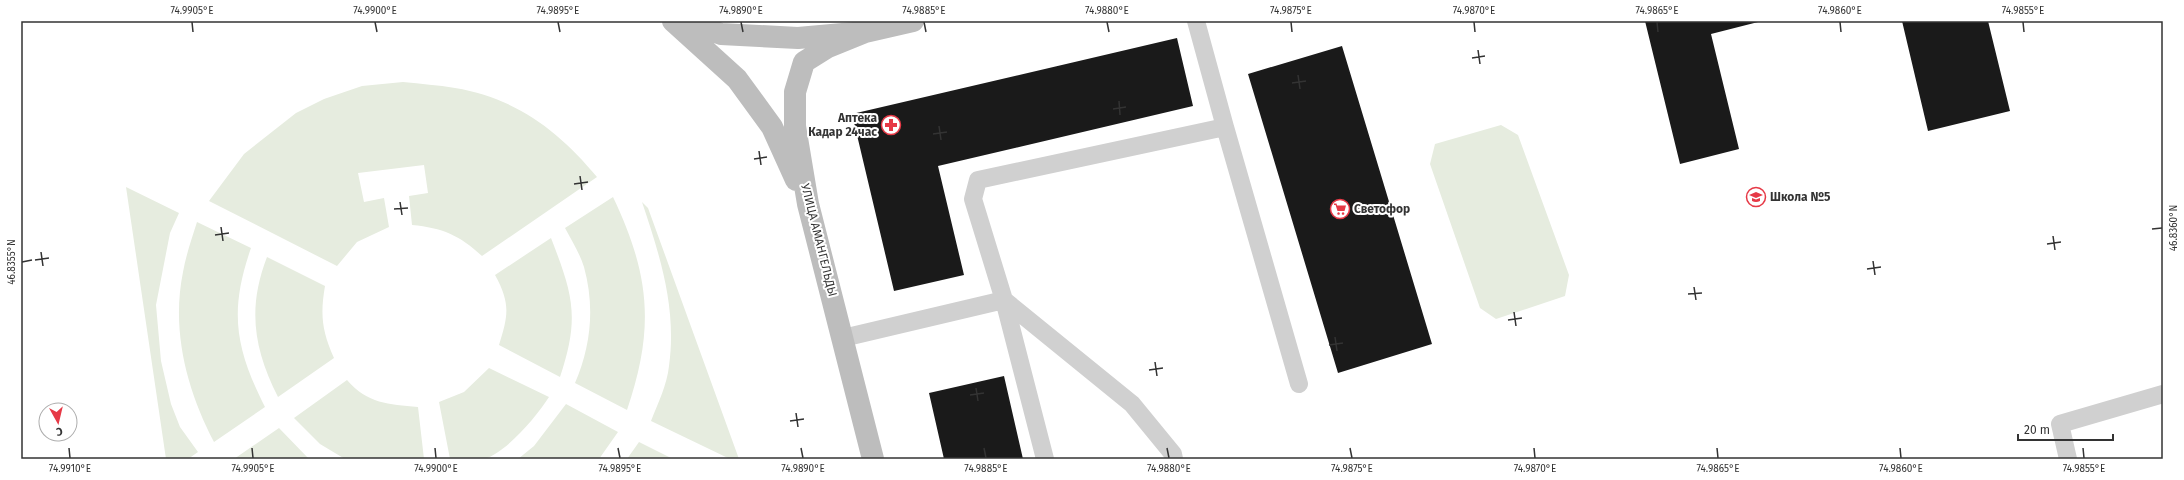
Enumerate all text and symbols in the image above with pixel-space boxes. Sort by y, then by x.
text: 74.9905°E [170,5,214,17]
text: 74.9900°E [353,5,397,17]
text: 74.9895°E [537,5,579,17]
text: 74.9890°E [719,5,763,17]
text: 74.9885°E [902,5,946,17]
text: 74.9880°E [1085,5,1129,17]
text: 74.9875°E [1270,5,1312,17]
text: 74.9870°E [1453,5,1495,17]
text: 74.9865°E [1635,5,1679,17]
text: 74.9860°E [1818,5,1862,17]
text: 74.9855°E [2002,5,2044,17]
place label: Аптека Кадар 24час [808,111,877,139]
pharmacy icon: Аптека Кадар 24час [880,114,902,136]
street label: УЛИЦА АМАНГЕЛЬДЫ [798,182,840,298]
school or university icon: Школа №5 [1745,186,1767,208]
place label: Школа №5 [1770,190,1831,204]
supermarket icon: Светофор [1329,198,1351,220]
place label: Светофор [1354,202,1410,216]
text: 46.8360°N [2168,205,2180,251]
text: 46.8355°N [6,239,18,285]
north arrow [38,402,78,442]
scale bar [2018,416,2113,442]
text: 20 m [2024,423,2050,437]
text: С [55,425,63,438]
text: 74.9910°E [49,463,91,475]
text: 74.9905°E [231,463,275,475]
text: 74.9900°E [414,463,458,475]
text: 74.9895°E [599,463,641,475]
text: 74.9890°E [781,463,825,475]
text: 74.9885°E [964,463,1008,475]
text: 74.9880°E [1147,463,1191,475]
text: 74.9875°E [1331,463,1373,475]
text: 74.9870°E [1514,463,1556,475]
text: 74.9865°E [1696,463,1740,475]
text: 74.9860°E [1879,463,1923,475]
text: 74.9855°E [2063,463,2105,475]

